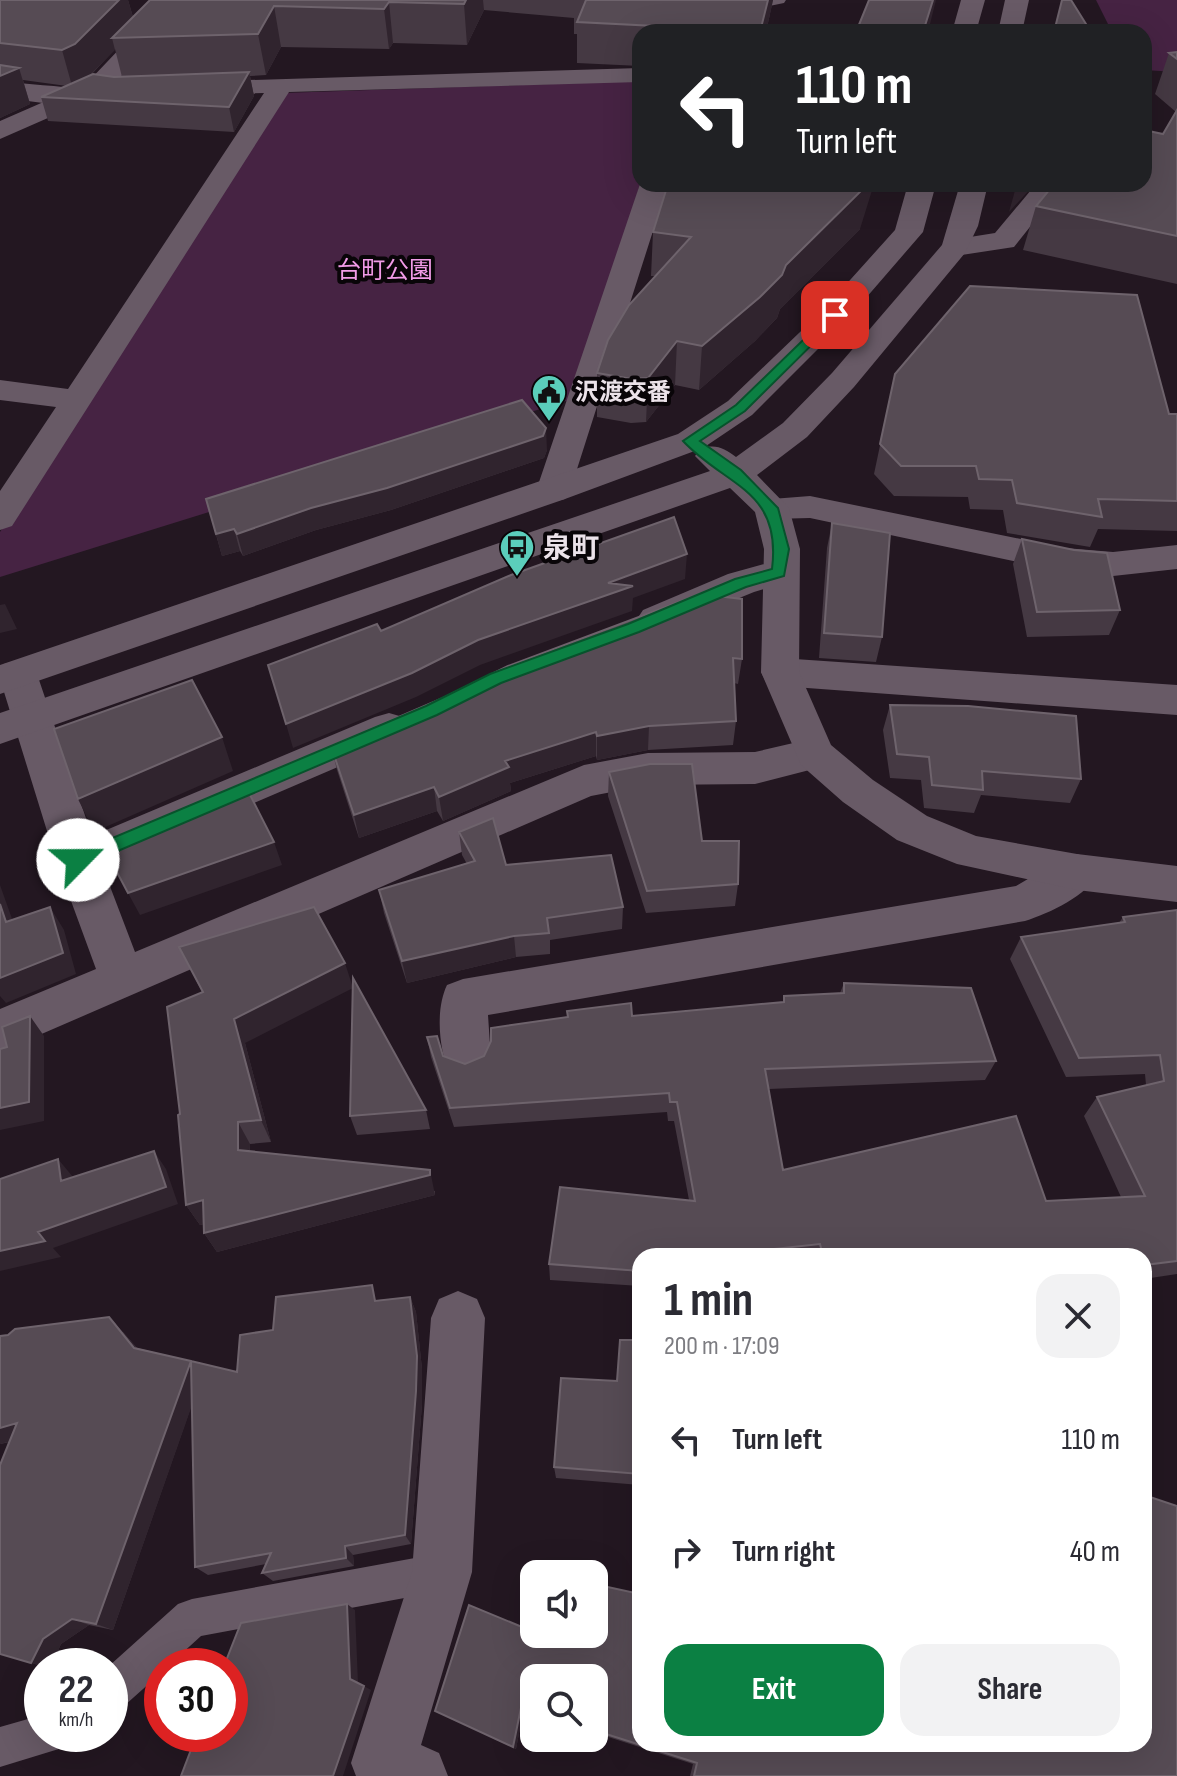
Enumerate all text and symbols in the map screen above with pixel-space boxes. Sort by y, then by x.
text: 110 m [796,53,912,120]
icon: left [664,56,768,160]
text: Turn left [796,121,897,164]
park label: 台町公園 [337,256,433,285]
pin [801,281,869,349]
icon: arrive [813,293,857,337]
public building icon: 沢渡交番 [530,373,568,423]
place label: 沢渡交番 [575,378,671,407]
bus stop icon: 泉町 [498,528,536,578]
place label: 泉町 [543,532,599,565]
position arrow [36,818,120,902]
text: 1 min [664,1272,753,1329]
button: close [1036,1274,1120,1358]
text: 200 m · 17:09 [664,1331,779,1362]
icon: left [664,1418,708,1462]
text: Turn left [732,1422,822,1458]
text: 110 m [1062,1422,1120,1458]
icon: right [664,1530,708,1574]
text: Turn right [732,1534,835,1570]
text: 40 m [1070,1534,1120,1570]
map controls [520,1560,608,1752]
button: sound [520,1560,608,1648]
button: Exit [664,1644,884,1736]
button: Share [900,1644,1120,1736]
speed limit sign: 30 [144,1648,248,1752]
button: search [520,1664,608,1752]
text: 22 [58,1666,94,1714]
text: km/h [59,1708,93,1732]

